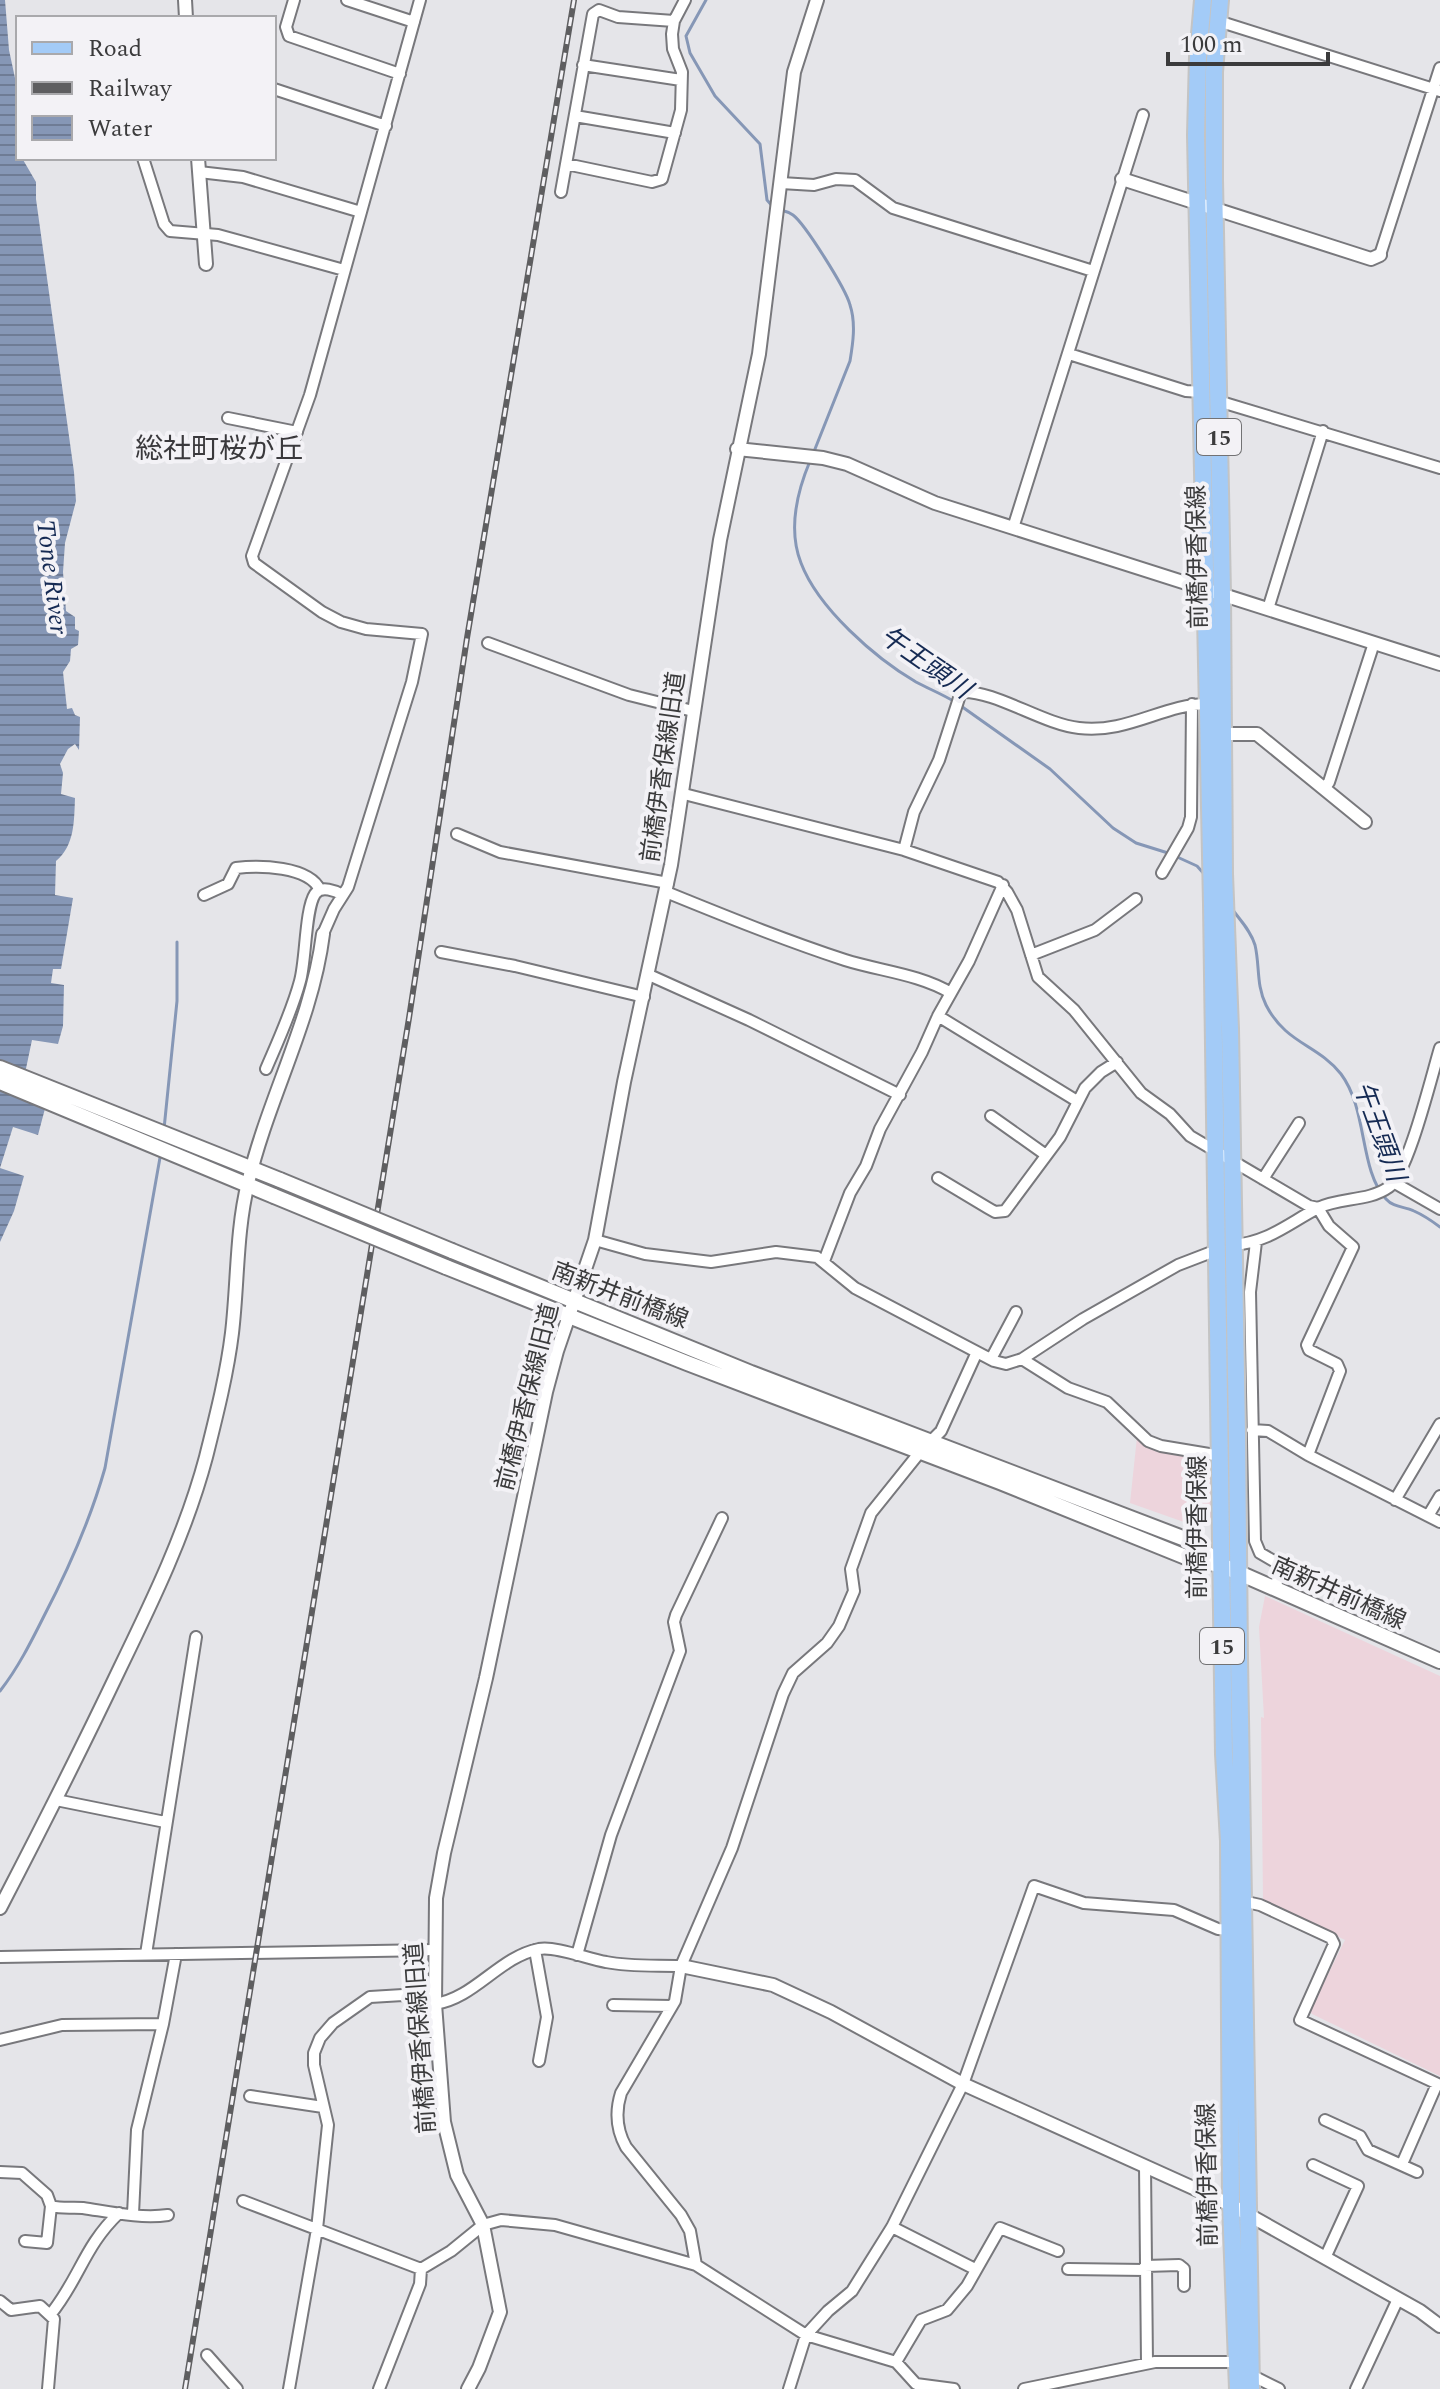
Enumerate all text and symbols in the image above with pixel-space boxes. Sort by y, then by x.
legend [16,16,276,160]
scale bar [1168,16,1328,66]
text: 100 m [1180,27,1243,63]
text: Road [88,31,142,67]
text: Railway [88,71,173,107]
text: Water [88,111,152,147]
road number: 15 [1197,419,1241,455]
district label: 総社町桜が丘 [135,428,303,471]
street label: 前橋伊香保線 [1179,485,1217,629]
water label: Tone River [25,518,79,638]
water label: 午王頭川 [871,617,982,711]
street label: 前橋伊香保線旧道 [633,670,695,865]
water label: 午王頭川 [1342,1076,1417,1190]
street label: 南新井前橋線 [546,1253,693,1339]
street label: 前橋伊香保線旧道 [487,1300,569,1495]
street label: 前橋伊香保線 [1180,1455,1216,1599]
street label: 南新井前橋線 [1265,1548,1412,1640]
road number: 15 [1200,1628,1244,1664]
street label: 前橋伊香保線旧道 [396,1941,446,2135]
street label: 前橋伊香保線 [1189,2103,1227,2247]

